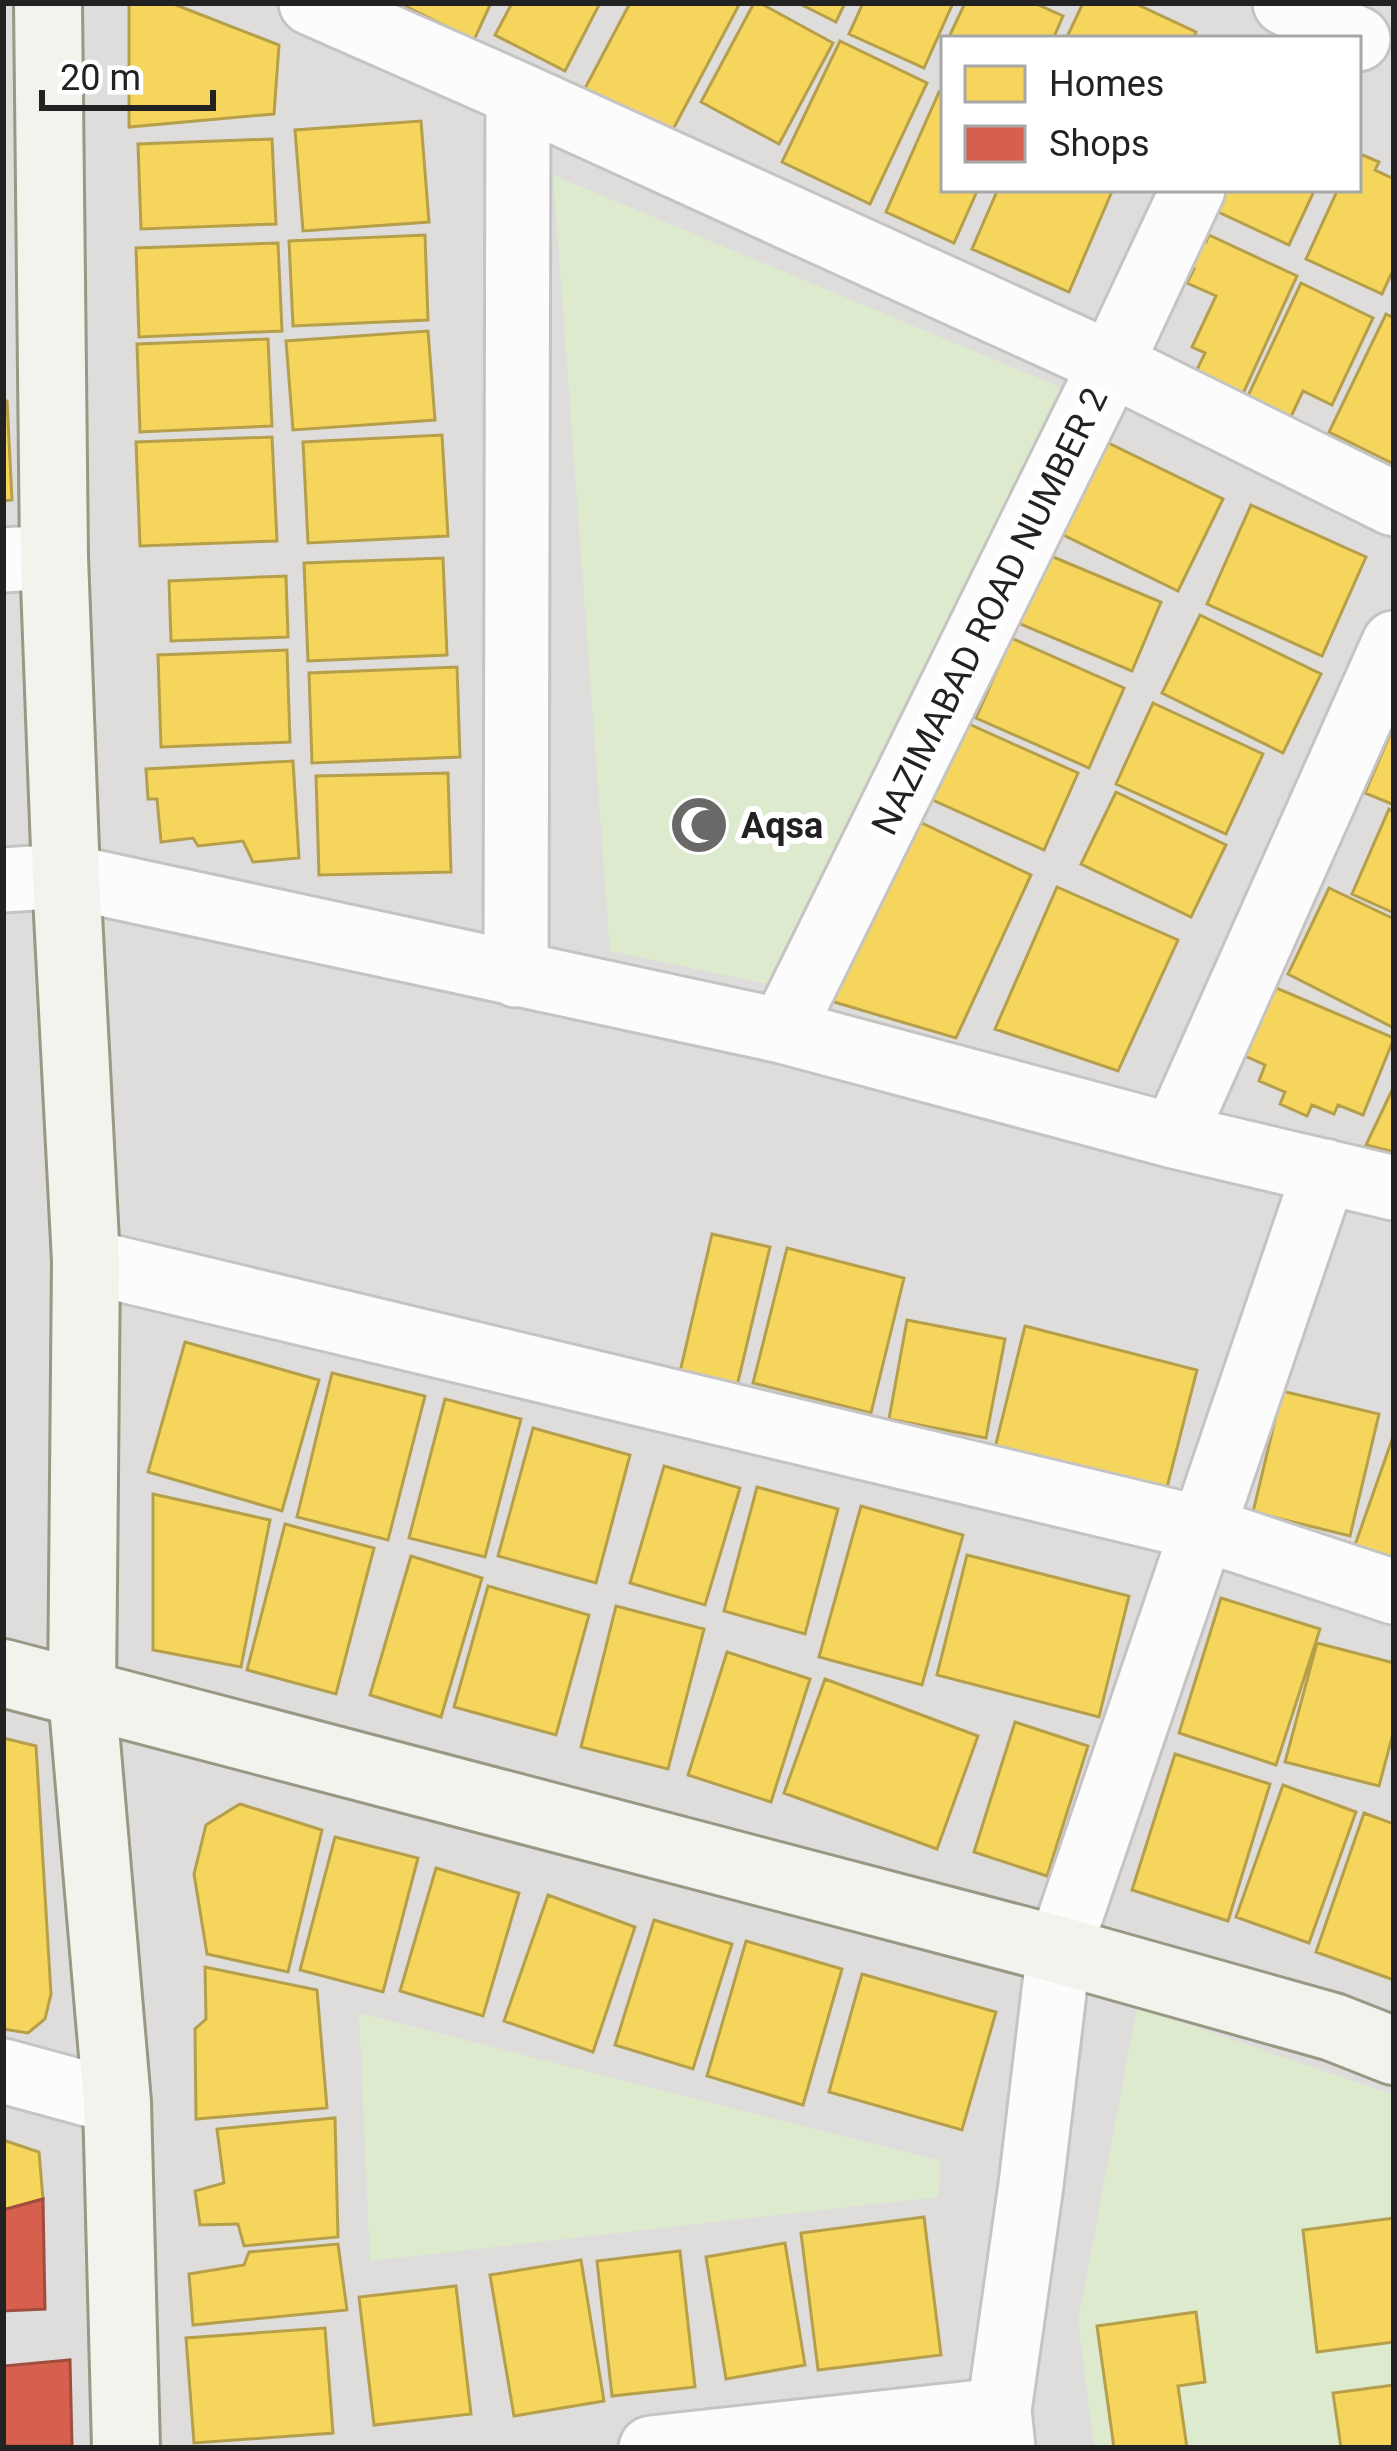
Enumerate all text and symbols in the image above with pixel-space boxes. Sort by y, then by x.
scale bar [42,36,213,110]
legend [941,36,1361,192]
text: 20 m [60,57,141,99]
text: Homes [1049,63,1164,105]
text: Shops [1049,123,1150,165]
street label: NAZIMABAD ROAD NUMBER 2 [863,381,1117,842]
mosque icon: Aqsa [668,794,730,856]
place label: Aqsa [741,805,823,847]

